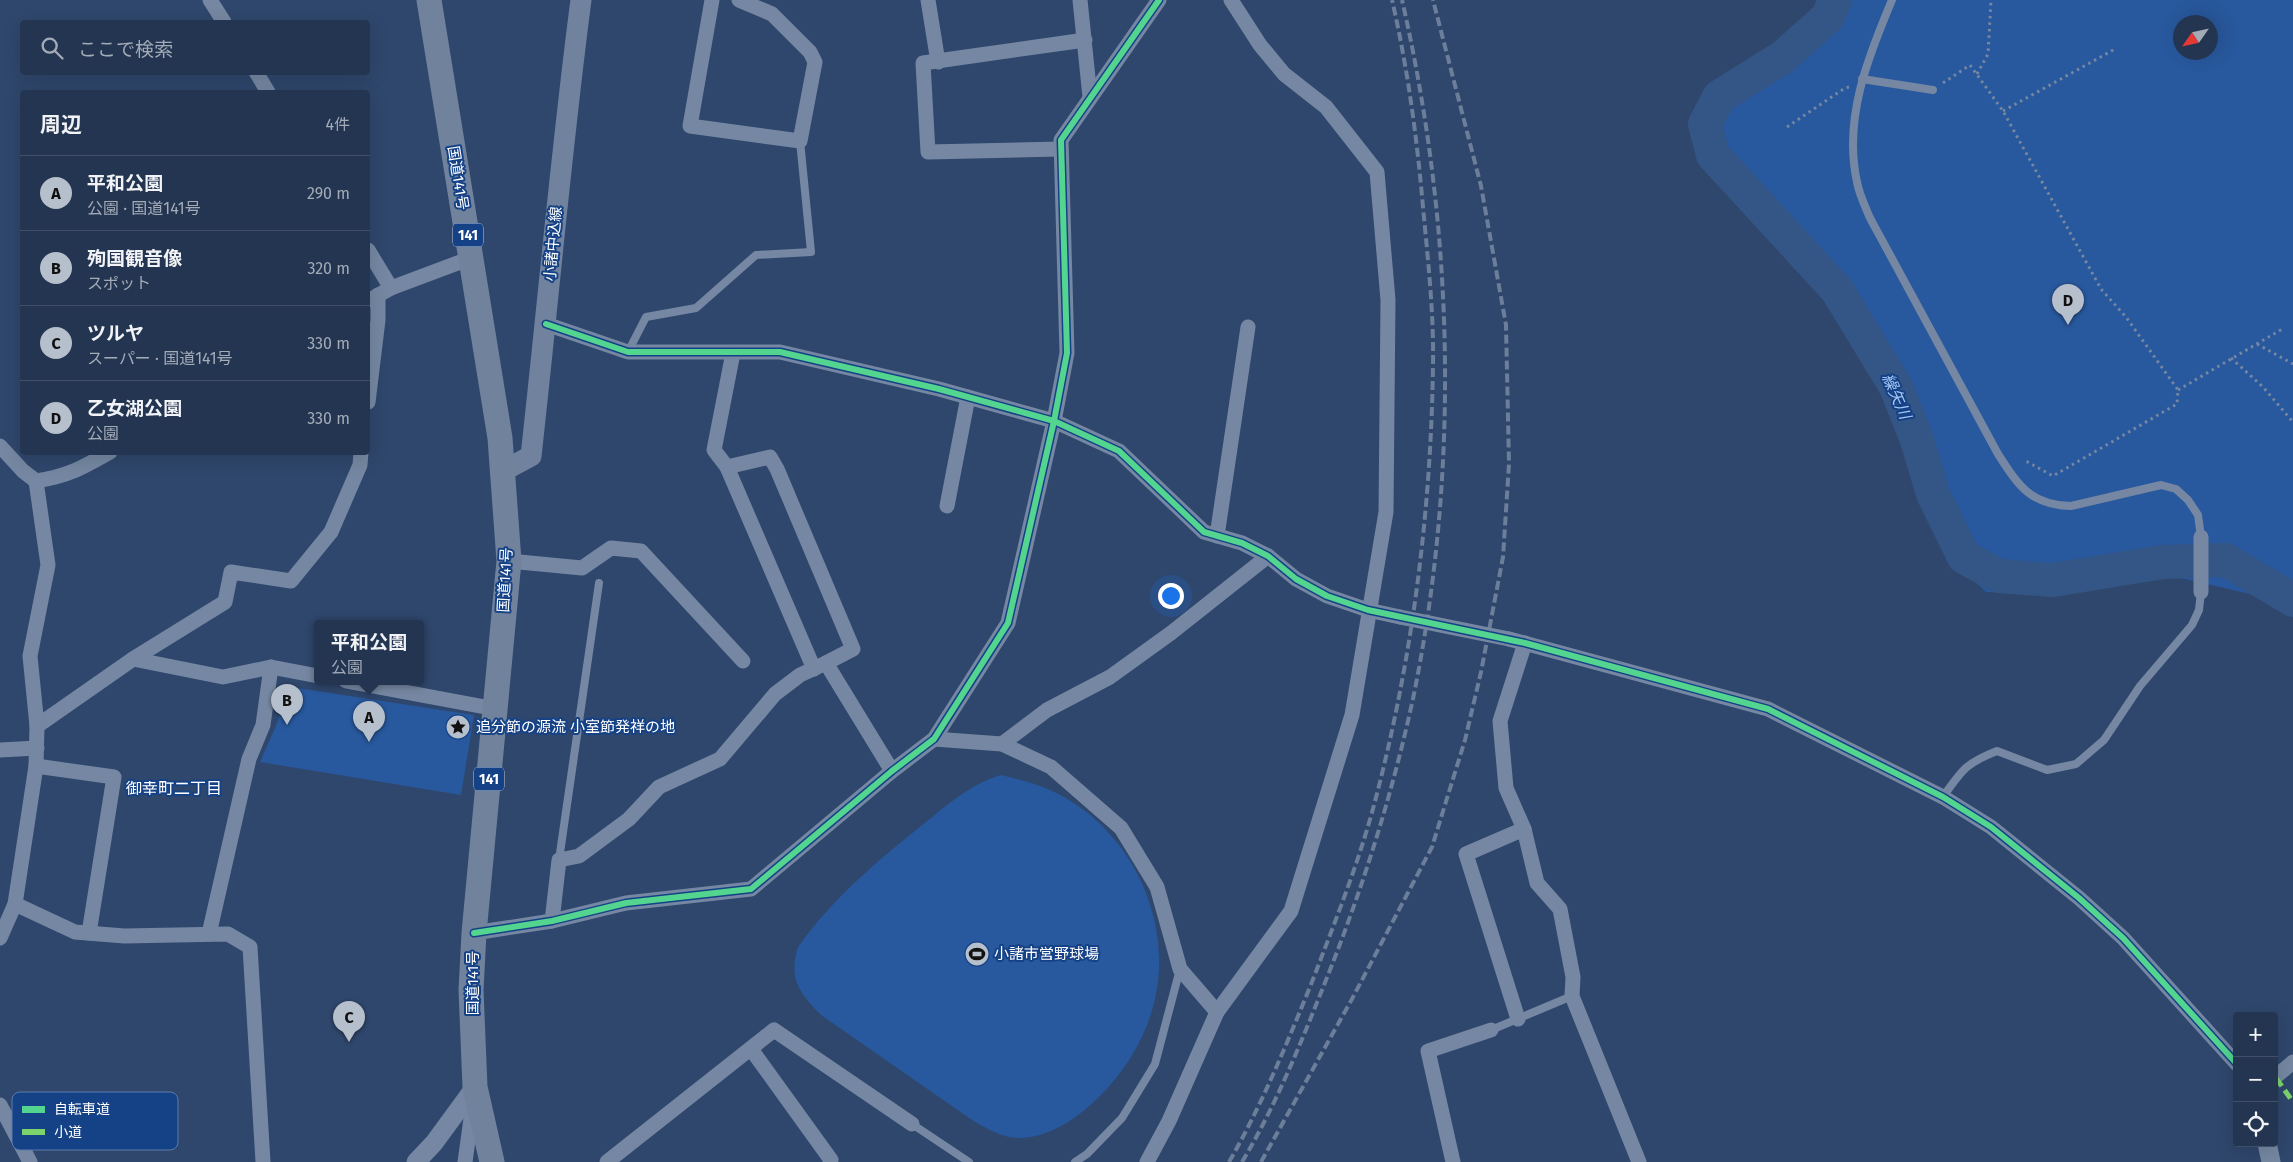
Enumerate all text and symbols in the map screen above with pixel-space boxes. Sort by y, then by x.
north arrow [2173,15,2218,60]
search box [20,20,370,75]
icon: search [38,34,66,62]
text: ここで検索 [78,38,173,61]
text: 周辺 [40,112,82,138]
text: 4件 [325,115,350,134]
street label: 国道141号 [444,144,472,212]
text: 平和公園 [87,172,163,195]
text: A [51,184,61,203]
text: 290 m [307,184,350,203]
text: 公園 · 国道141号 [87,199,201,218]
street label: 小諸中込線 [541,206,565,282]
road number: 141 [453,224,483,246]
text: 殉国観音像 [87,247,182,270]
text: B [51,259,61,278]
text: 320 m [307,259,350,278]
text: スポット [87,274,151,293]
pin: D [2052,284,2084,325]
text: ツルヤ [87,322,144,345]
text: C [51,334,61,353]
text: 330 m [307,334,350,353]
text: スーパー · 国道141号 [87,349,233,368]
water label: 繰矢川 [1878,370,1916,424]
text: 乙女湖公園 [87,397,182,420]
text: D [51,409,61,428]
text: 330 m [307,409,350,428]
text: 公園 [87,424,119,443]
street label: 国道141号 [494,547,516,613]
your location [1158,583,1184,609]
popup [314,620,424,685]
text: 平和公園 [331,631,407,654]
text: 公園 [331,658,363,677]
pin: B [271,684,303,725]
pin: A [353,701,385,742]
place icon: 追分節の源流 小室節発祥の地 [445,714,471,740]
place label: 追分節の源流 小室節発祥の地 [476,718,675,736]
road number: 141 [474,768,504,791]
district label: 御幸町二丁目 [126,779,222,798]
sports icon: 小諸市営野球場 [964,941,990,967]
place label: 小諸市営野球場 [994,945,1099,963]
street label: 国道141号 [464,950,482,1016]
pin: C [333,1001,365,1042]
map controls [2233,1012,2278,1147]
button: + [2233,1012,2278,1057]
button: − [2233,1057,2278,1102]
legend [12,1092,178,1150]
text: 自転車道 [54,1101,110,1118]
button: locate [2233,1102,2278,1147]
text: 小道 [54,1124,82,1141]

